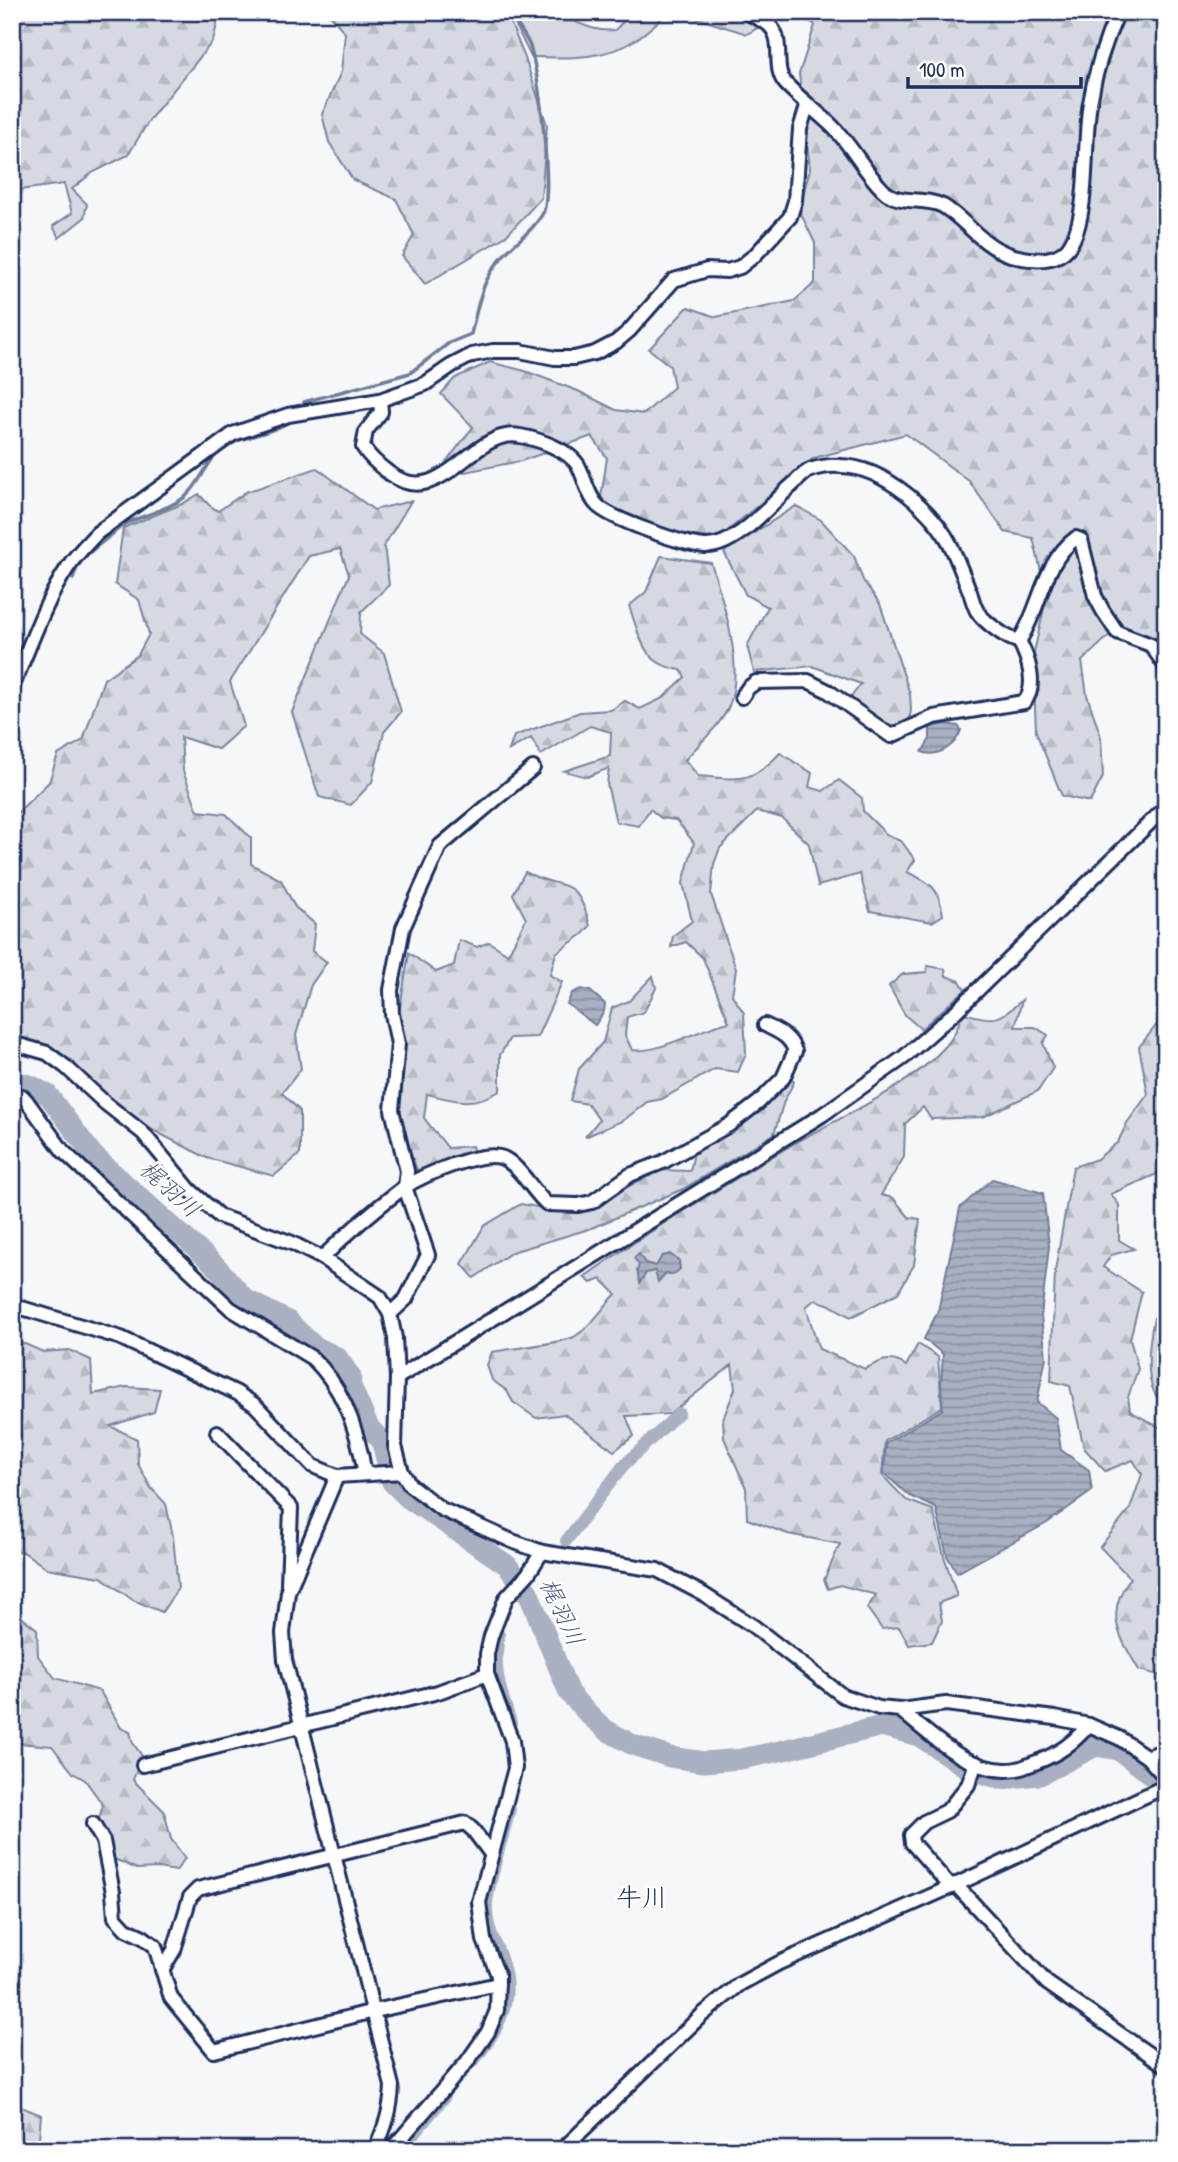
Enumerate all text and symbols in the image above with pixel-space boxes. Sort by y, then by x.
scale bar [908,46,1082,90]
text: 100 m [919,55,965,84]
water label: 梶羽川 [133,1152,208,1224]
water label: 梶羽川 [533,1572,593,1651]
district label: 牛川 [616,1879,668,1914]

